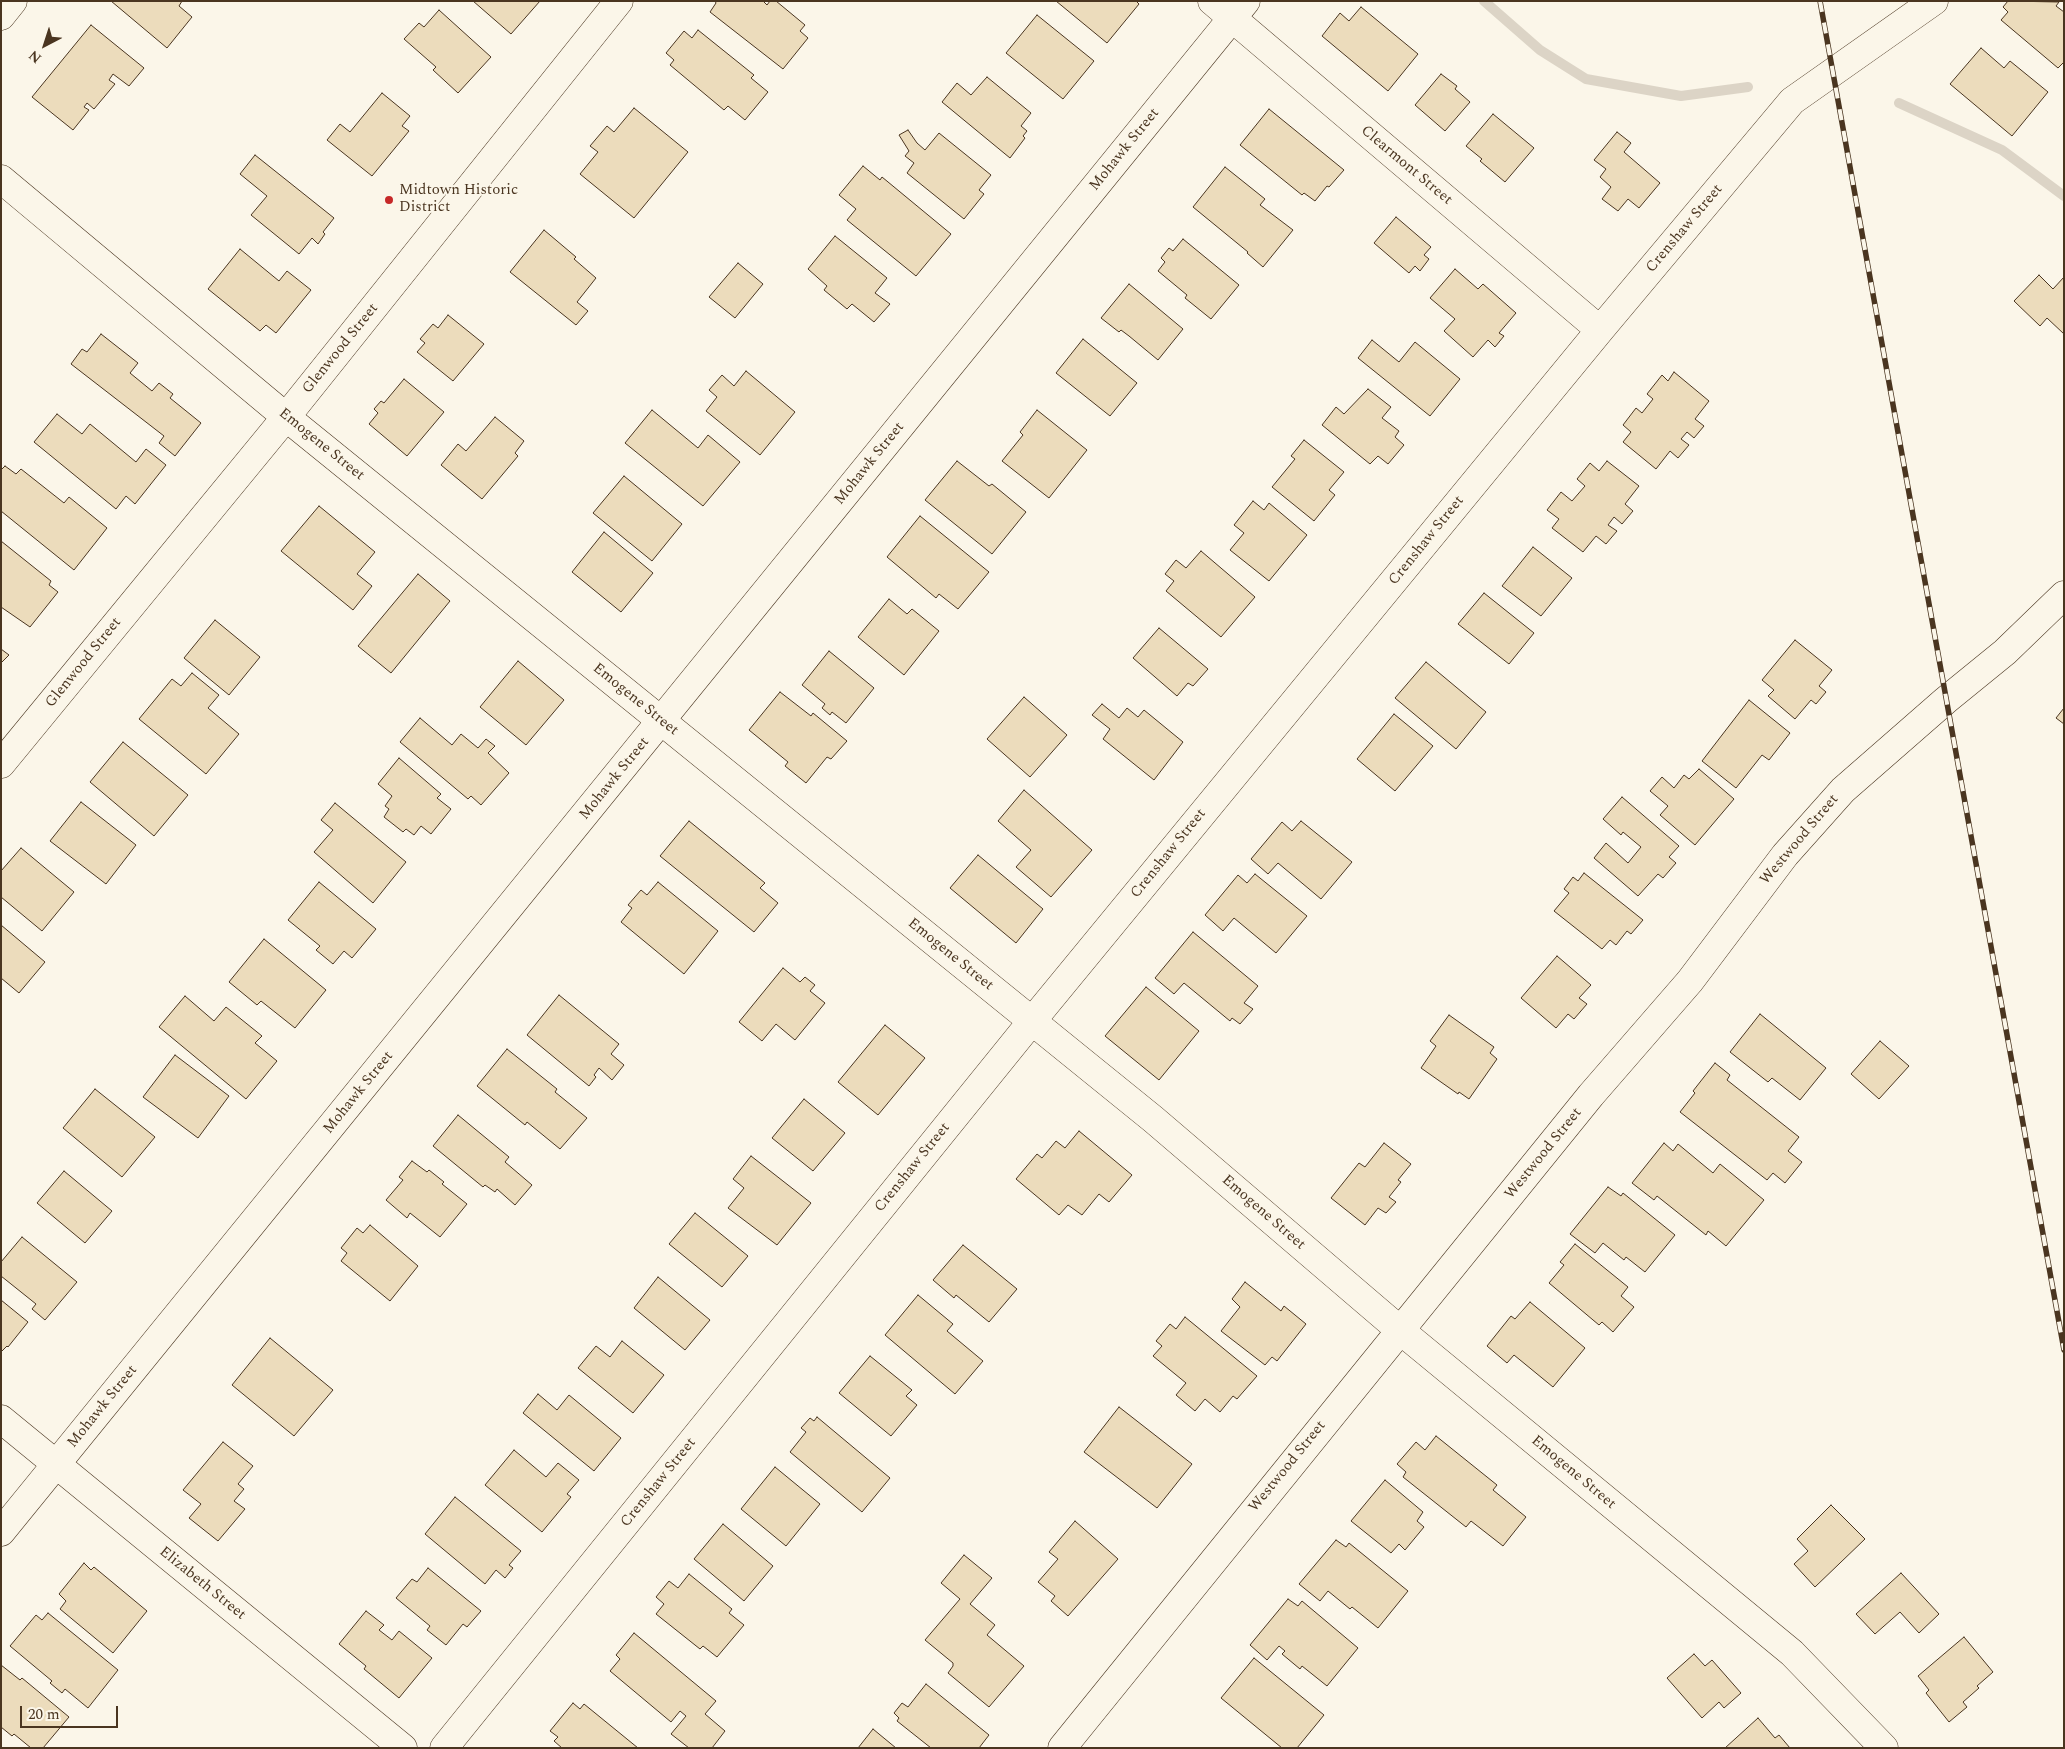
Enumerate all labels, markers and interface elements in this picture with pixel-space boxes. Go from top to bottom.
north arrow [20,20,70,70]
text: N [24,45,46,69]
street label: Mohawk Street [1086,105,1164,195]
street label: Clearmont Street [1357,122,1455,210]
street label: Crenshaw Street [1643,181,1727,277]
place label: Midtown Historic District [399,182,518,217]
marker: Midtown Historic District [383,194,395,206]
street label: Glenwood Street [299,300,383,398]
street label: Emogene Street [274,405,368,485]
street label: Mohawk Street [831,419,909,509]
street label: Crenshaw Street [1385,493,1469,589]
street label: Glenwood Street [42,614,126,712]
street label: Emogene Street [588,660,682,740]
street label: Mohawk Street [576,734,654,824]
street label: Westwood Street [1757,791,1843,889]
street label: Crenshaw Street [1127,806,1211,902]
street label: Emogene Street [903,915,997,995]
street label: Mohawk Street [320,1048,398,1138]
street label: Westwood Street [1502,1105,1586,1203]
street label: Crenshaw Street [871,1120,955,1216]
street label: Emogene Street [1217,1172,1309,1254]
street label: Mohawk Street [64,1362,142,1452]
street label: Westwood Street [1246,1418,1330,1516]
street label: Emogene Street [1527,1432,1619,1514]
street label: Crenshaw Street [617,1435,701,1531]
street label: Elizabeth Street [155,1544,249,1624]
scale bar [22,1696,120,1728]
text: 20 m [28,1703,60,1726]

